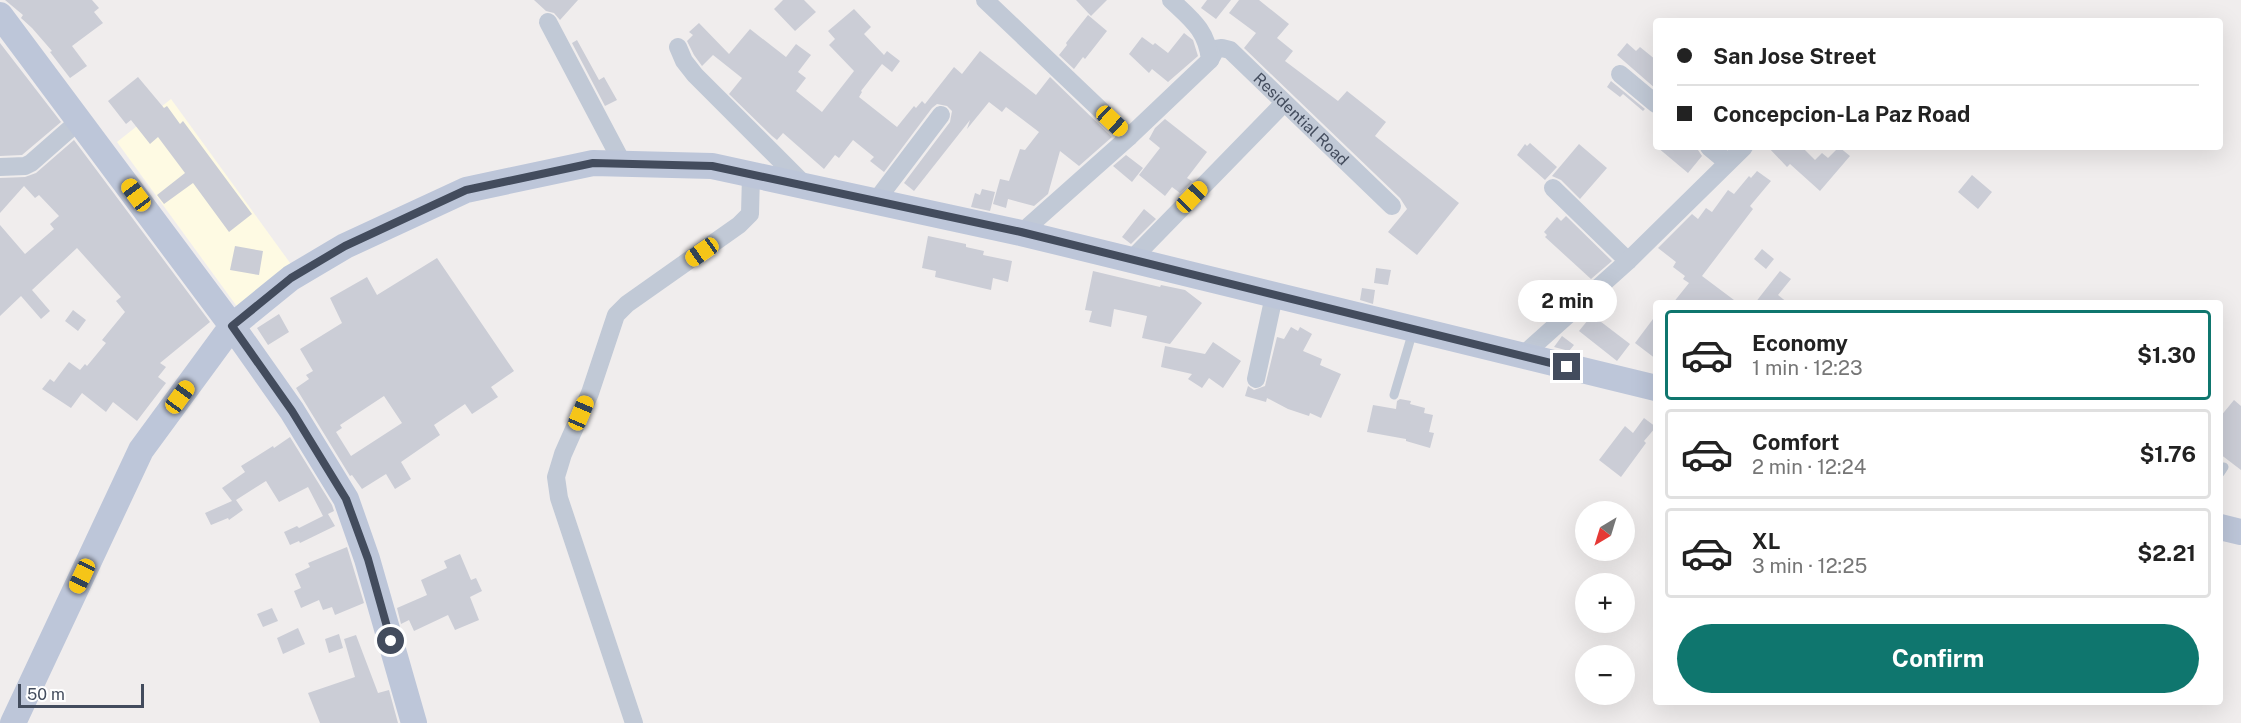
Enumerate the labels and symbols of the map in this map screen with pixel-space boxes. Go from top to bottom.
street label: Residential Road [1249,69,1353,169]
car [1093,102,1131,140]
car [118,175,154,215]
car [1173,178,1211,216]
car [682,234,722,270]
callout: 2 min [1518,280,1616,322]
route end [1553,353,1580,380]
car [162,377,198,417]
car [566,393,596,433]
north arrow [1575,501,1635,561]
car [66,556,98,596]
route start [377,627,404,654]
scale bar [18,681,144,708]

